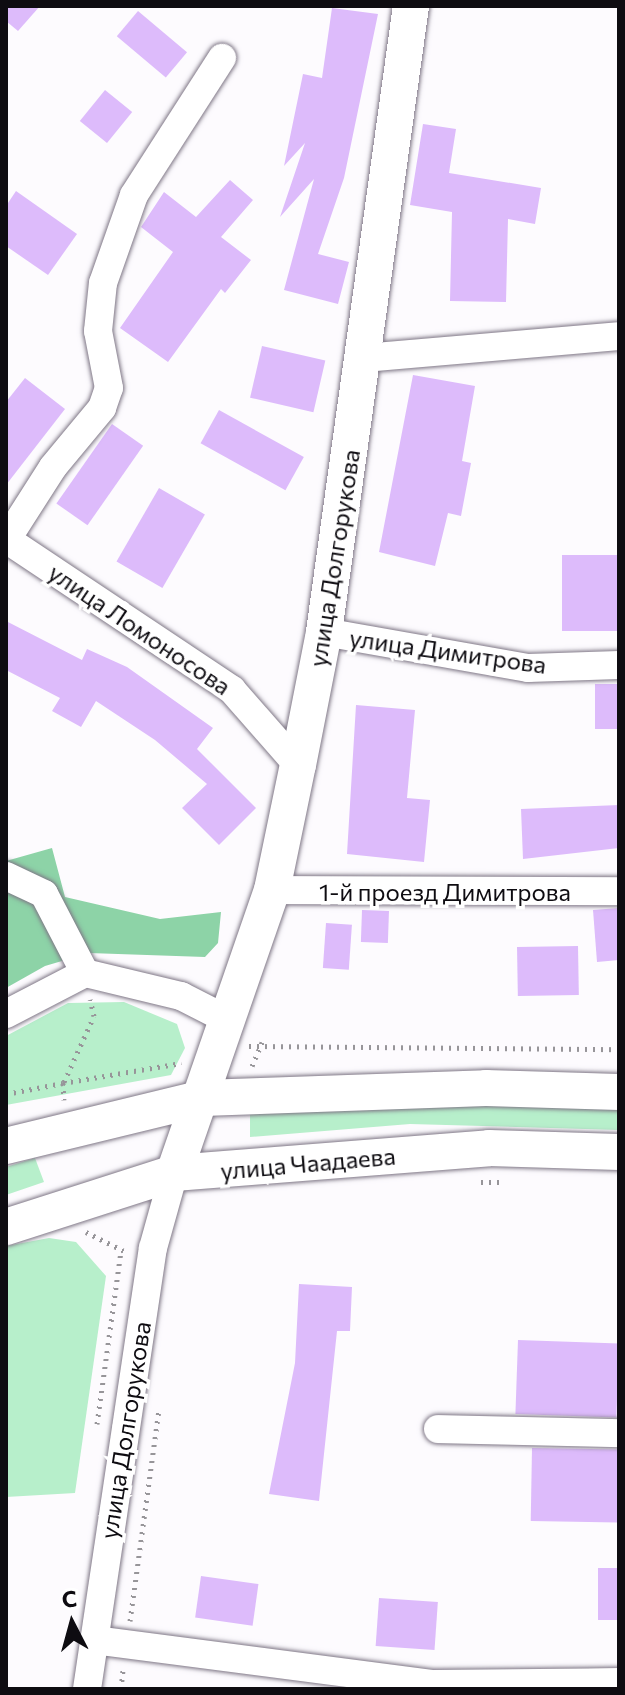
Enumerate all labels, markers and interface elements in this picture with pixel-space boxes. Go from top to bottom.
street label: улица Долгорукова [303,447,365,669]
street label: улица Ломоносова [44,557,236,701]
street label: улица Димитрова [348,623,548,679]
street label: 1-й проезд Димитрова [319,878,571,906]
street label: улица Чаадаева [219,1141,397,1185]
street label: улица Долгорукова [94,1319,156,1541]
north arrow [32,1583,112,1663]
text: С [61,1584,78,1613]

